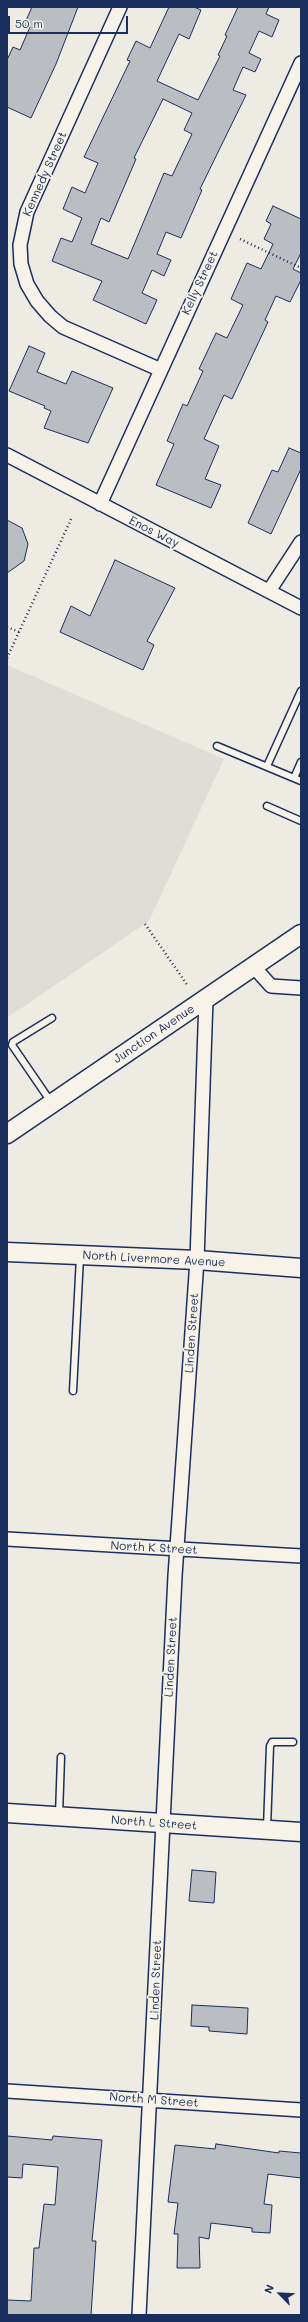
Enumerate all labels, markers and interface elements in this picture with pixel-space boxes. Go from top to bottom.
scale bar [10,8,130,34]
text: 50 m [15,15,43,31]
street label: Kennedy Street [20,129,70,219]
street label: Kelly Street [179,249,221,317]
street label: Enos Way [126,513,182,551]
street label: Junction Avenue [111,1001,197,1067]
street label: North Livermore Avenue [82,1248,226,1270]
street label: Linden Street [182,1292,202,1374]
street label: North K Street [110,1539,198,1557]
street label: Linden Street [162,1617,180,1697]
street label: North L Street [110,1813,198,1833]
street label: Linden Street [147,1940,165,2020]
street label: North M Street [109,2090,199,2110]
north arrow [260,2274,300,2314]
text: N [260,2282,277,2296]

